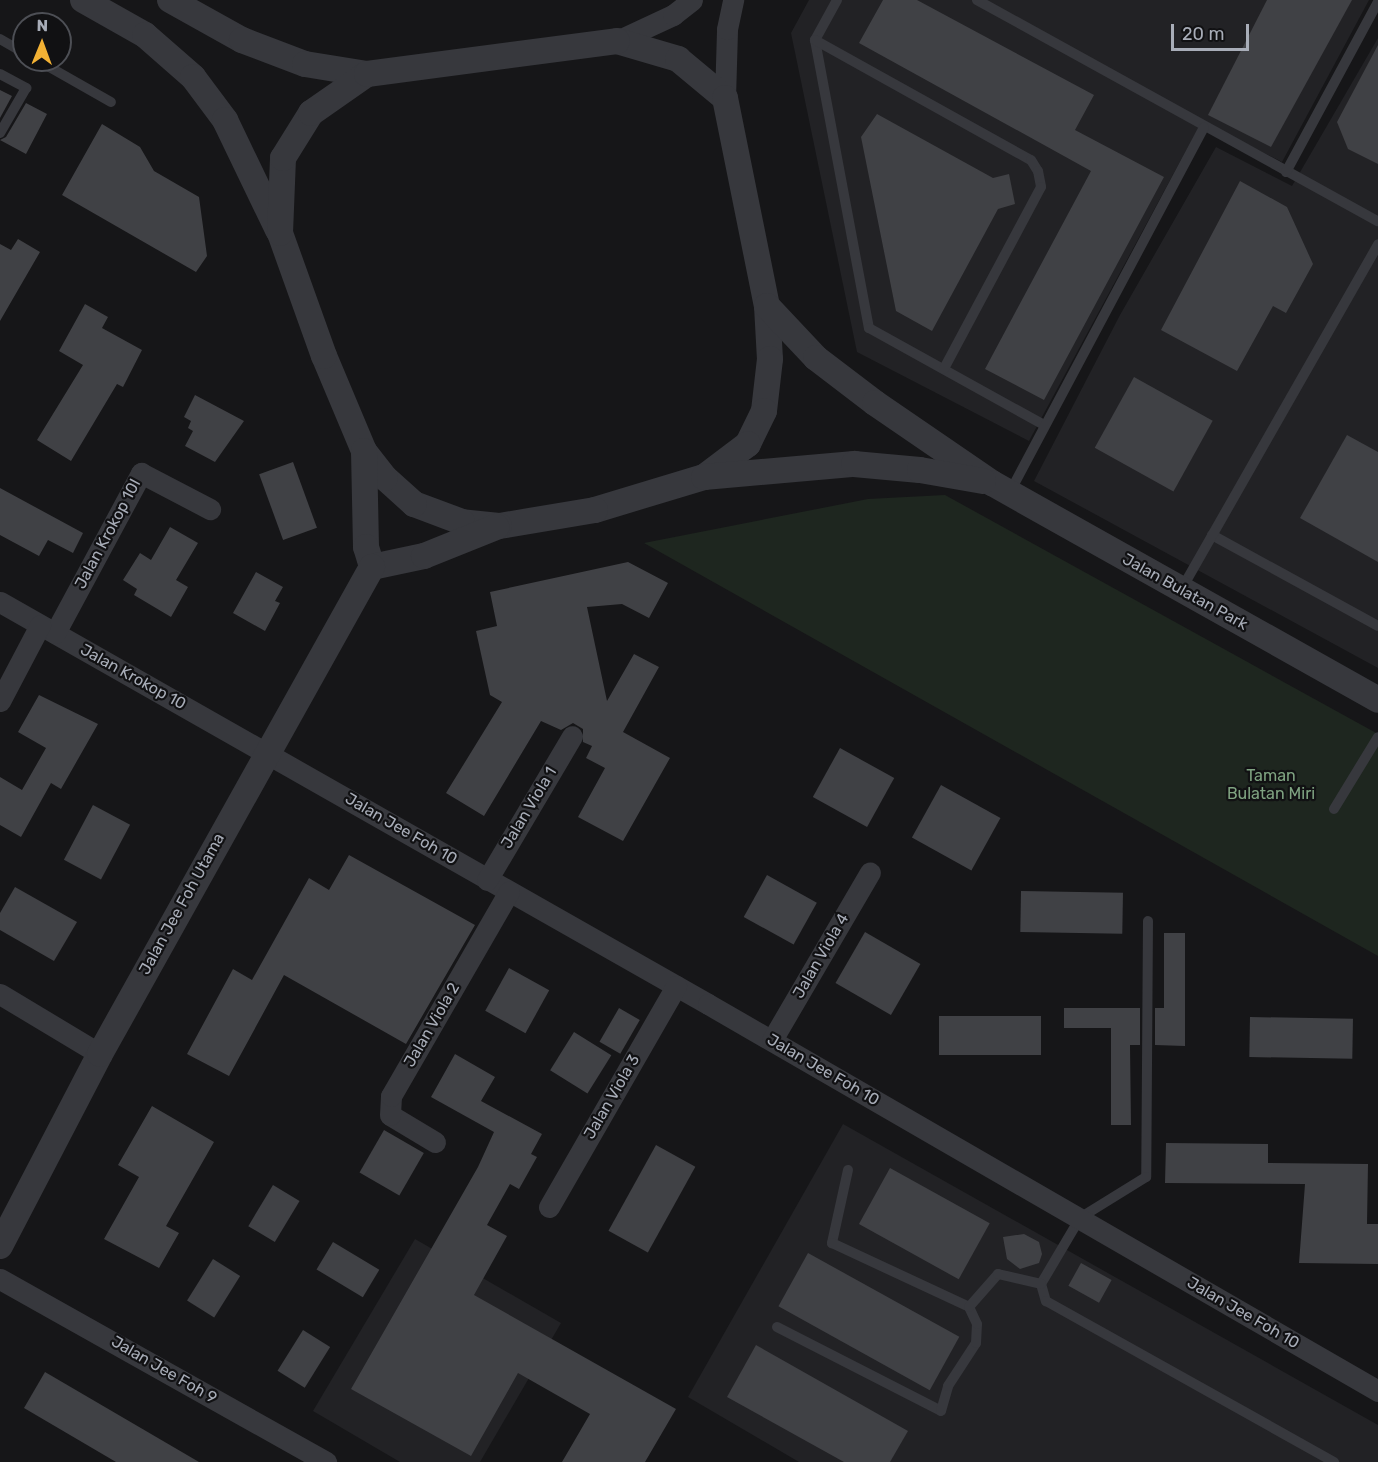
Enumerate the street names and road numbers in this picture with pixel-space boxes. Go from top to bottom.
street label: Jalan Krokop 10I [71,476,145,592]
street label: Jalan Bulatan Park [1119,550,1251,634]
street label: Jalan Krokop 10 [77,640,189,714]
street label: Jalan Viola 1 [497,764,561,852]
street label: Jalan Jee Foh 10 [342,789,460,869]
street label: Jalan Jee Foh Utama [135,830,229,978]
street label: Jalan Viola 4 [789,910,853,1002]
street label: Jalan Viola 2 [400,979,464,1071]
street label: Jalan Jee Foh 10 [764,1030,882,1110]
street label: Jalan Viola 3 [580,1051,644,1143]
street label: Jalan Jee Foh 10 [1184,1273,1302,1353]
street label: Jalan Jee Foh 9 [108,1332,220,1408]

